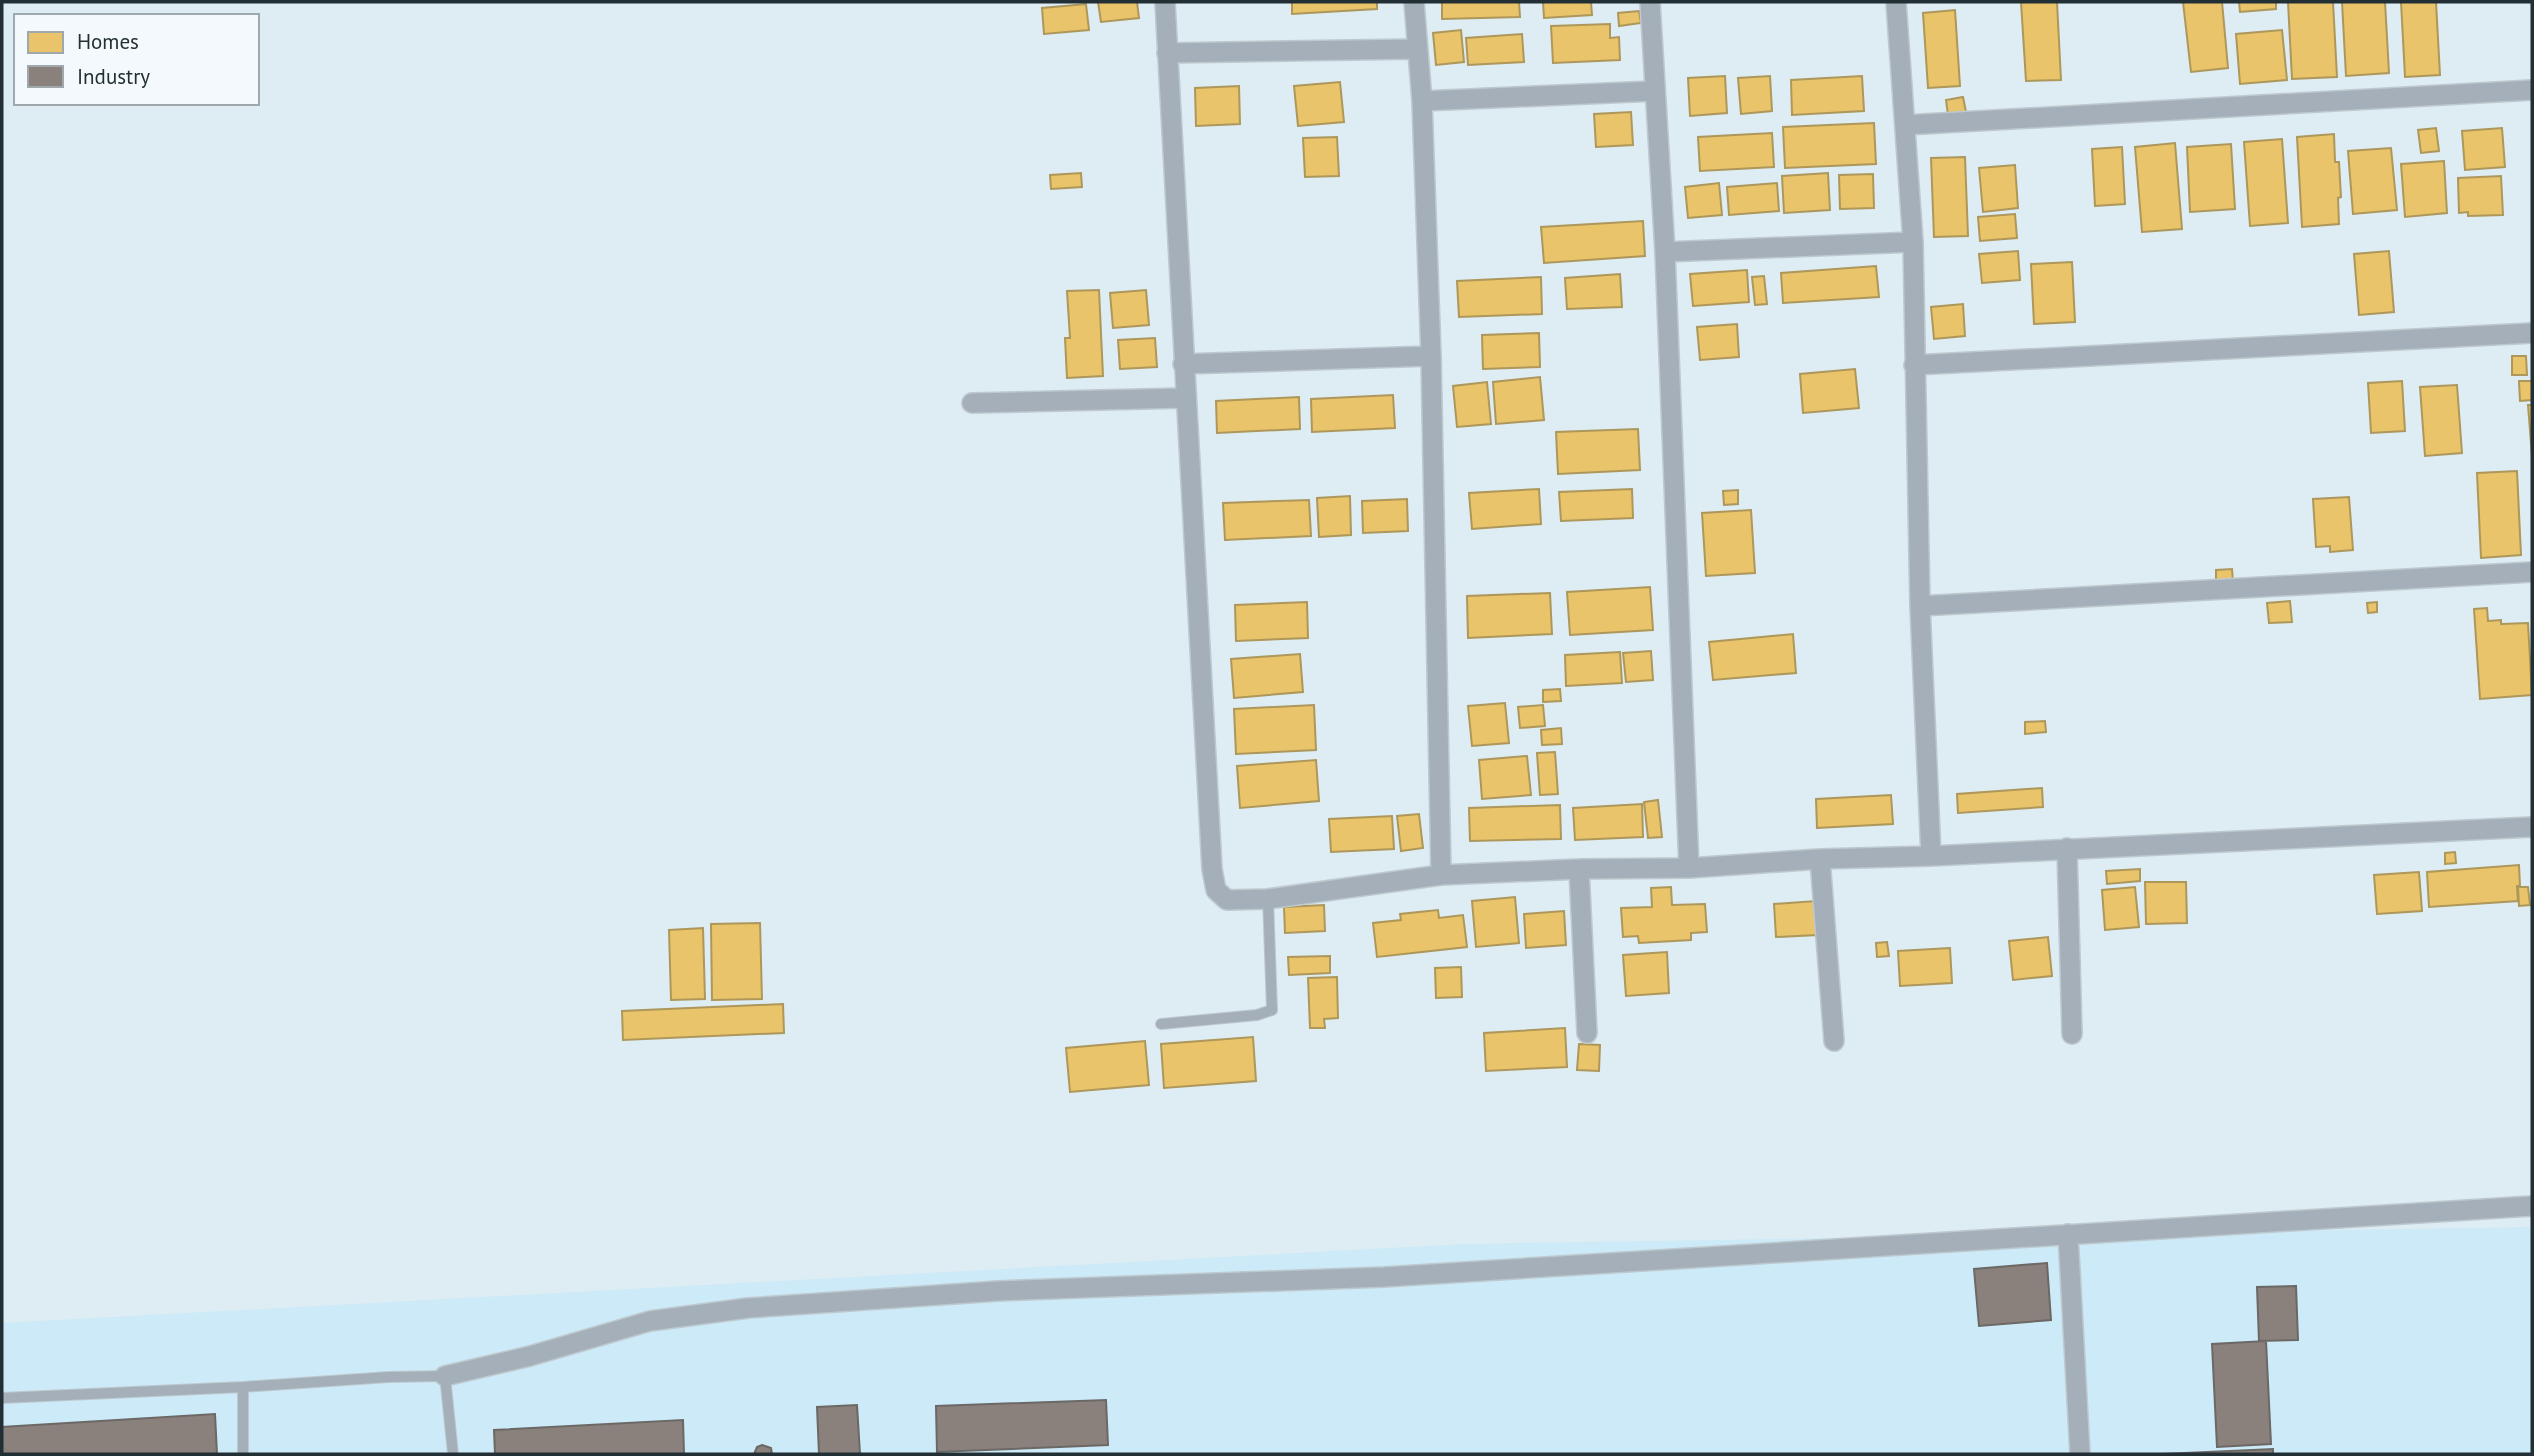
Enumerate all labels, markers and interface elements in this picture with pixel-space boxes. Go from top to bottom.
legend [14,14,259,105]
text: Homes [77,28,139,55]
text: Industry [77,63,150,90]

